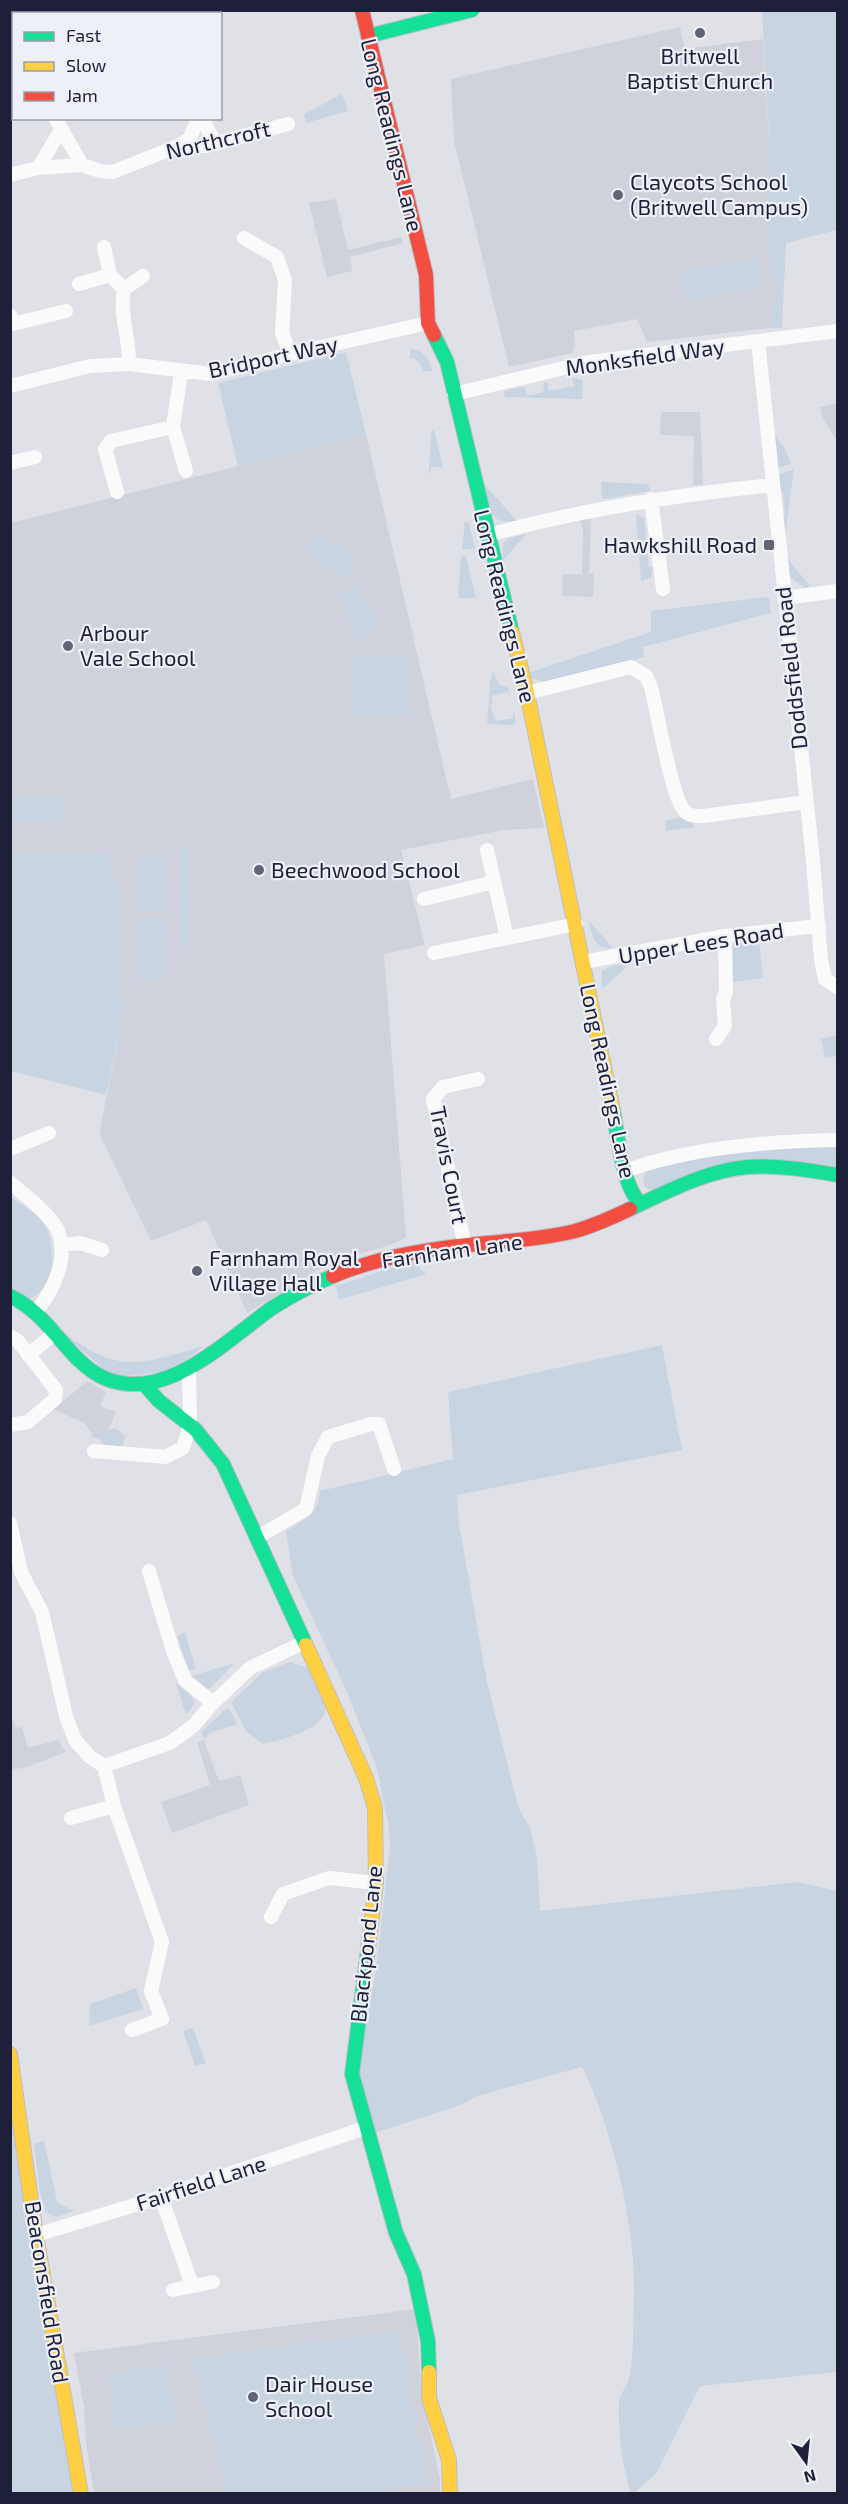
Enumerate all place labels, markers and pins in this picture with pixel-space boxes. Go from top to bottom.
marker: Britwell Baptist Church [693,26,707,40]
place label: Britwell Baptist Church [627,42,773,93]
place label: Claycots School (Britwell Campus) [630,168,808,219]
marker: Claycots School (Britwell Campus) [611,188,625,202]
place label: Hawkshill Road [603,531,757,557]
marker: Hawkshill Road [762,538,776,552]
place label: Arbour Vale School [80,619,196,670]
marker: Arbour Vale School [61,639,75,653]
place label: Beechwood School [271,856,460,882]
marker: Beechwood School [252,863,266,877]
place label: Farnham Royal Village Hall [209,1244,360,1295]
marker: Farnham Royal Village Hall [190,1264,204,1278]
place label: Dair House School [265,2370,373,2421]
marker: Dair House School [246,2390,260,2404]

